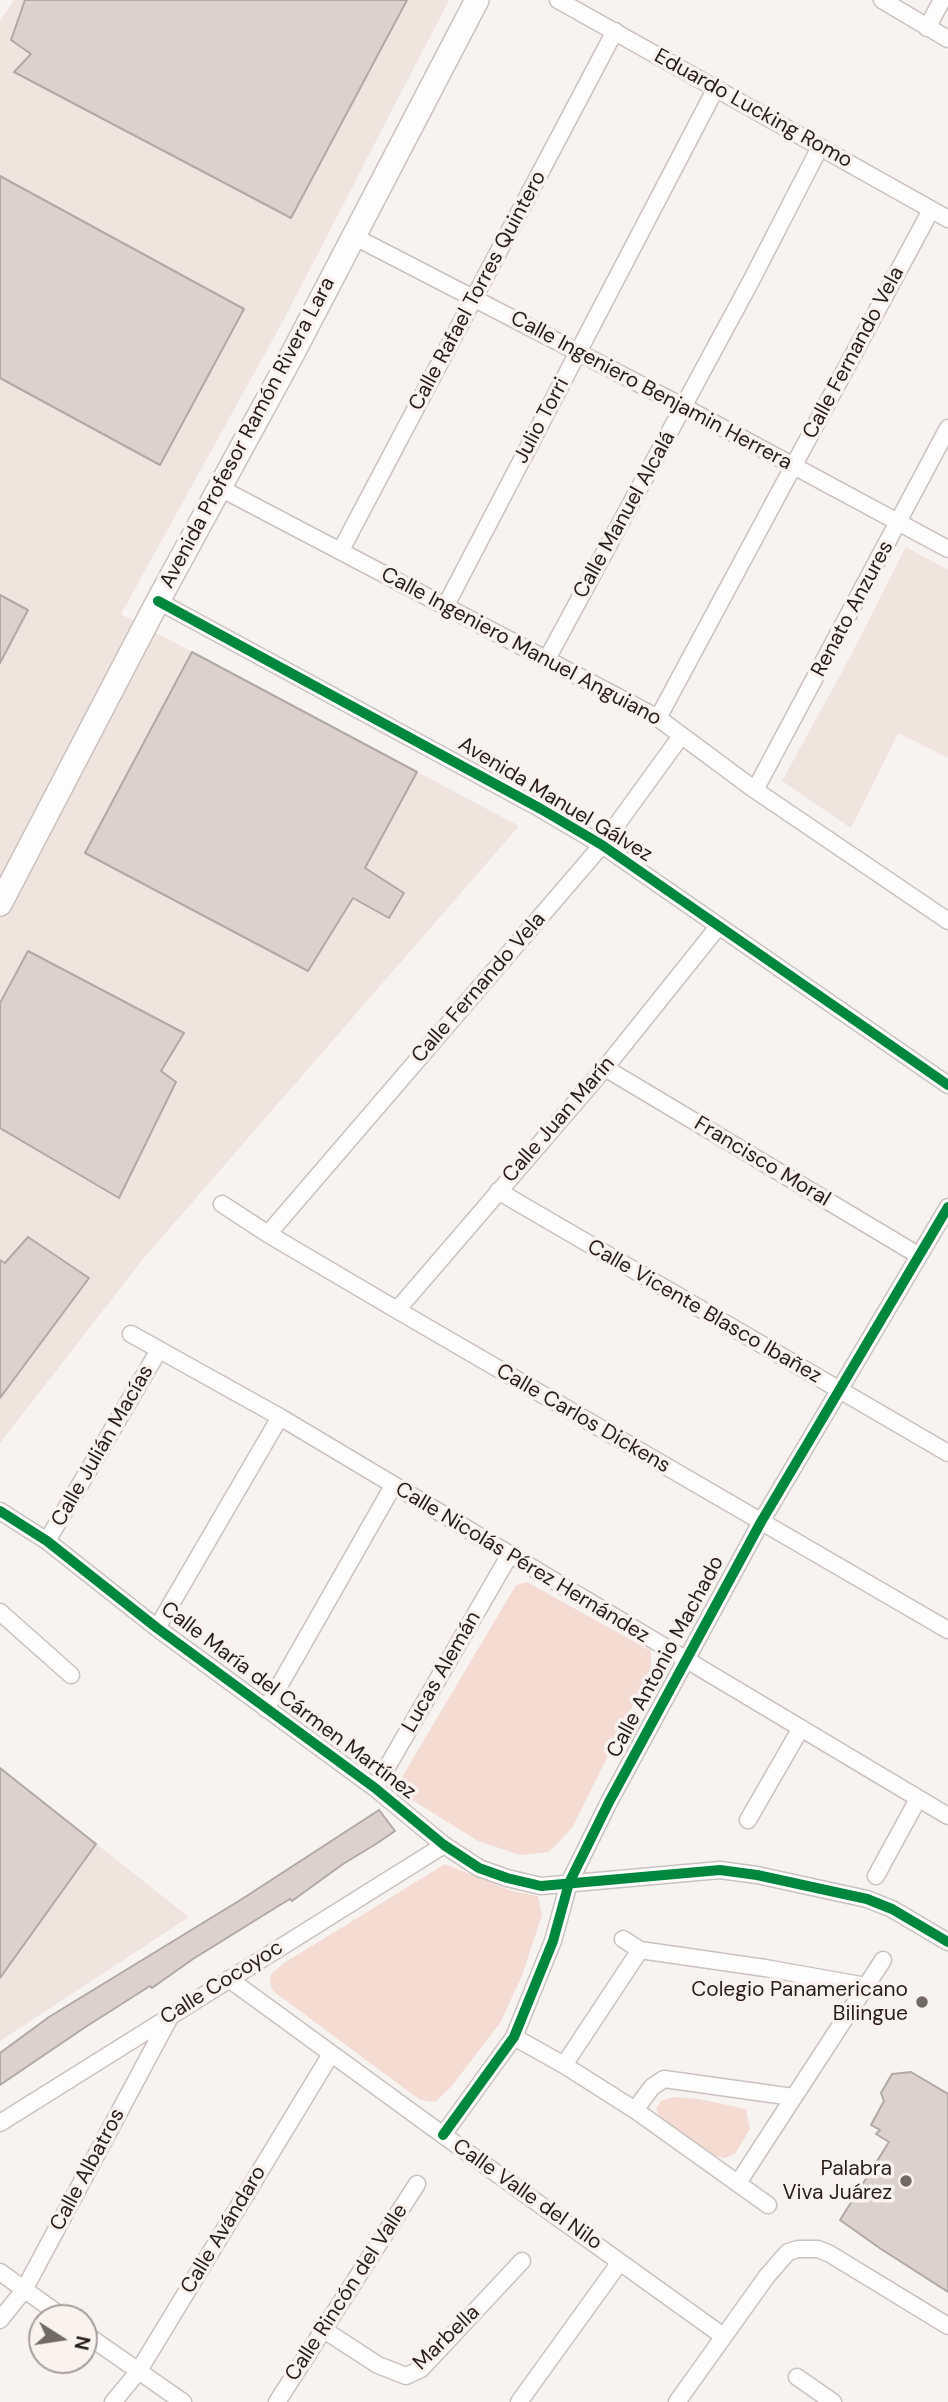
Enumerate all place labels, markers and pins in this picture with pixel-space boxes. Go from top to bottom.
place label: Colegio Panamericano Bilingue [691,1977,908,2027]
marker: Colegio Panamericano Bilingue [914,1994,930,2010]
place label: Palabra Viva Juárez [782,2156,892,2206]
marker: Palabra Viva Juárez [898,2173,914,2189]

